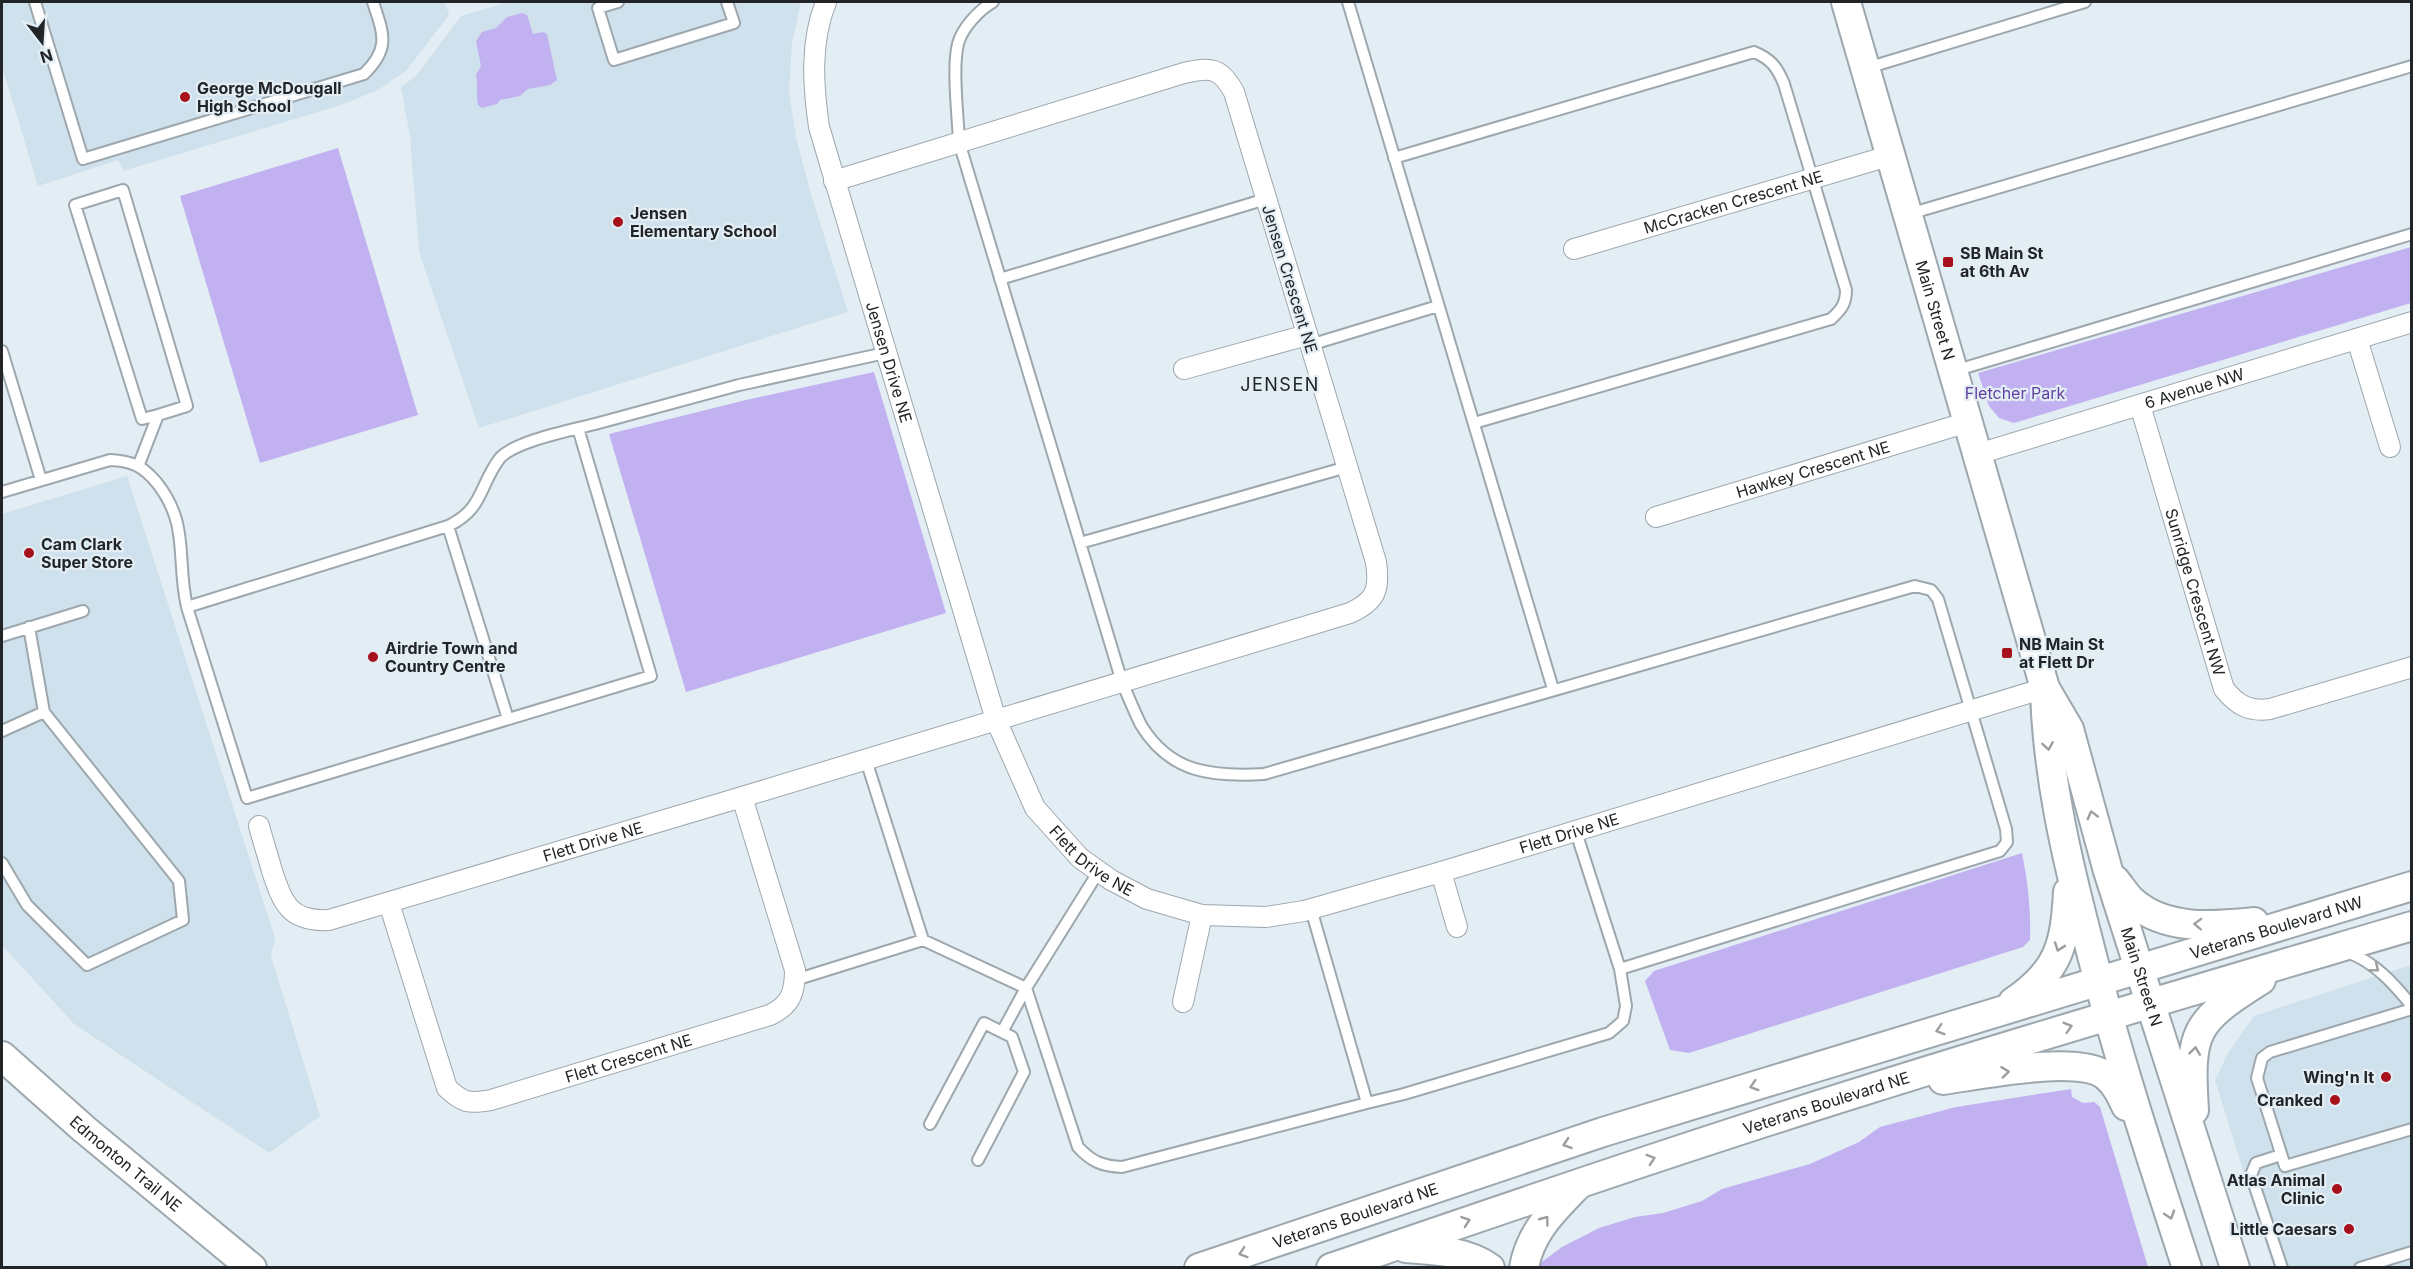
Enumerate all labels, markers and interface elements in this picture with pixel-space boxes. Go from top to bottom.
north arrow [12,12,72,72]
text: N [38,45,55,68]
place label: George McDougall High School [197,78,342,116]
marker: George McDougall High School [178,90,192,104]
street label: McCracken Crescent NE [1641,166,1825,238]
street label: Jensen Crescent NE [1258,202,1322,356]
place label: Jensen Elementary School [630,203,777,241]
marker: Jensen Elementary School [611,215,625,229]
place label: SB Main St at 6th Av [1960,243,2044,281]
marker: SB Main St at 6th Av [1941,255,1955,269]
street label: Main Street N [1911,258,1959,363]
street label: Jensen Drive NE [862,299,917,425]
street label: 6 Avenue NW [2142,364,2247,413]
district label: JENSEN [1240,374,1320,395]
park label: Fletcher Park [1965,383,2065,403]
street label: Hawkey Crescent NE [1734,436,1892,502]
street label: Sunridge Crescent NW [2161,506,2230,678]
place label: Cam Clark Super Store [41,534,133,572]
marker: Cam Clark Super Store [22,546,36,560]
place label: NB Main St at Flett Dr [2019,634,2104,672]
place label: Airdrie Town and Country Centre [385,638,518,676]
marker: NB Main St at Flett Dr [2000,646,2014,660]
marker: Airdrie Town and Country Centre [366,650,380,664]
one-way arrow [2041,741,2053,751]
street label: Flett Drive NE [1517,808,1621,858]
one-way arrow [2087,810,2099,820]
street label: Flett Drive NE [541,817,645,866]
street label: Flett Drive NE [1045,821,1137,900]
street label: Veterans Boulevard NW [2187,892,2365,963]
one-way arrow [2194,918,2203,930]
street label: Main Street N [2117,925,2167,1029]
one-way arrow [2054,941,2067,952]
one-way arrow [2368,960,2379,971]
one-way arrow [2062,1022,2073,1035]
one-way arrow [1935,1023,1946,1035]
street label: Flett Crescent NE [563,1029,694,1087]
one-way arrow [2188,1046,2200,1055]
one-way arrow [2001,1066,2010,1079]
street label: Veterans Boulevard NE [1740,1067,1912,1139]
place label: Wing'n It [2303,1067,2374,1087]
marker: Wing'n It [2379,1070,2393,1084]
one-way arrow [1749,1079,1760,1091]
place label: Cranked [2257,1090,2323,1110]
marker: Cranked [2328,1093,2342,1107]
street label: Edmonton Trail NE [66,1111,186,1216]
one-way arrow [1562,1137,1573,1149]
one-way arrow [1645,1154,1656,1167]
place label: Atlas Animal Clinic [2227,1170,2325,1208]
street label: Veterans Boulevard NE [1270,1178,1441,1253]
marker: Atlas Animal Clinic [2330,1182,2344,1196]
one-way arrow [2163,1209,2175,1220]
one-way arrow [1460,1216,1471,1229]
one-way arrow [1538,1216,1549,1227]
place label: Little Caesars [2230,1219,2337,1239]
marker: Little Caesars [2342,1222,2356,1236]
one-way arrow [1238,1245,1249,1258]

